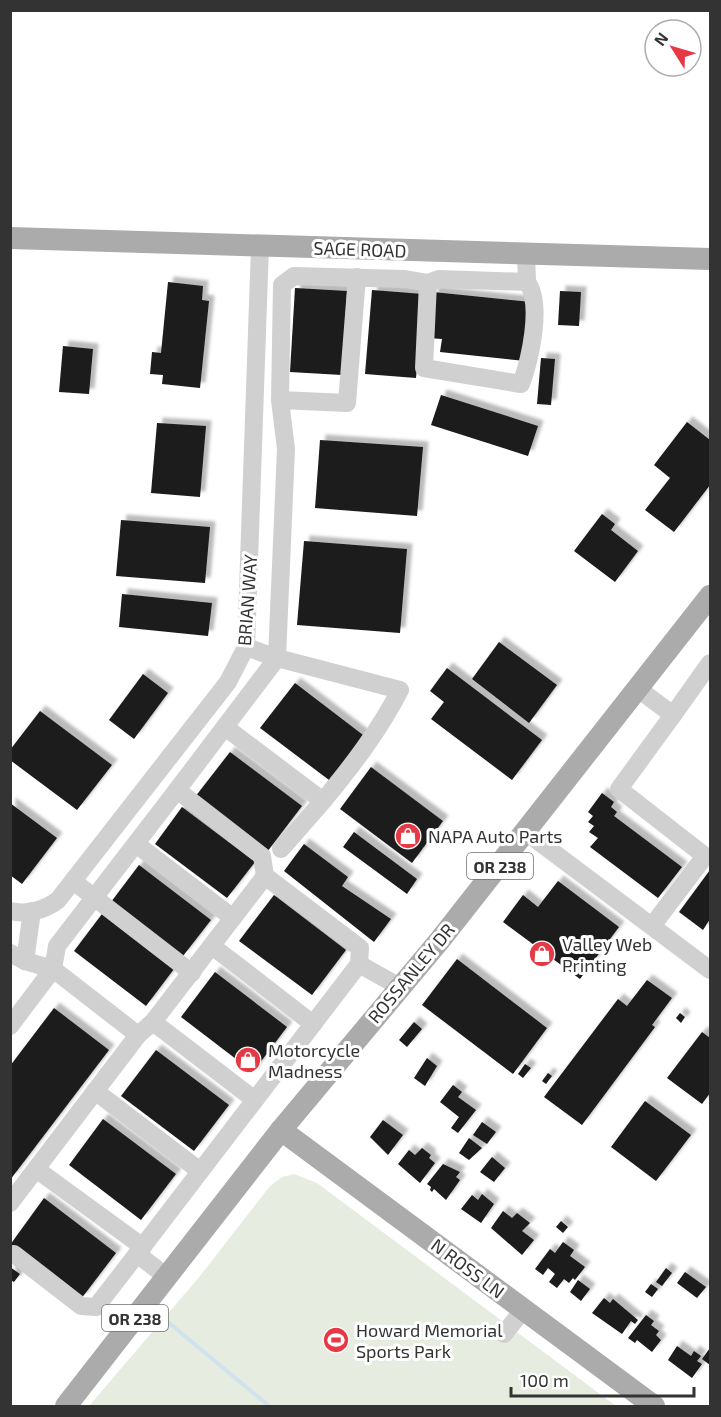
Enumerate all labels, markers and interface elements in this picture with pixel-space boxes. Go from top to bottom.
north arrow [643,18,703,78]
text: N [650,28,672,49]
street label: SAGE ROAD [313,236,407,262]
street label: BRIAN WAY [233,553,261,647]
shop icon: NAPA Auto Parts [393,821,423,851]
place label: NAPA Auto Parts [428,825,562,847]
road number: OR 238 [467,853,533,879]
street label: ROSSANLEY DR [363,919,459,1027]
place label: Valley Web Printing [562,933,652,976]
shop icon: Valley Web Printing [527,939,557,969]
place label: Motorcycle Madness [268,1039,360,1082]
shop icon: Motorcycle Madness [233,1045,263,1075]
street label: N ROSS LN [427,1233,509,1303]
road number: OR 238 [102,1305,168,1331]
place label: Howard Memorial Sports Park [356,1319,503,1362]
sports icon: Howard Memorial Sports Park [321,1325,351,1355]
scale bar [511,1360,694,1398]
text: 100 m [520,1369,569,1391]

